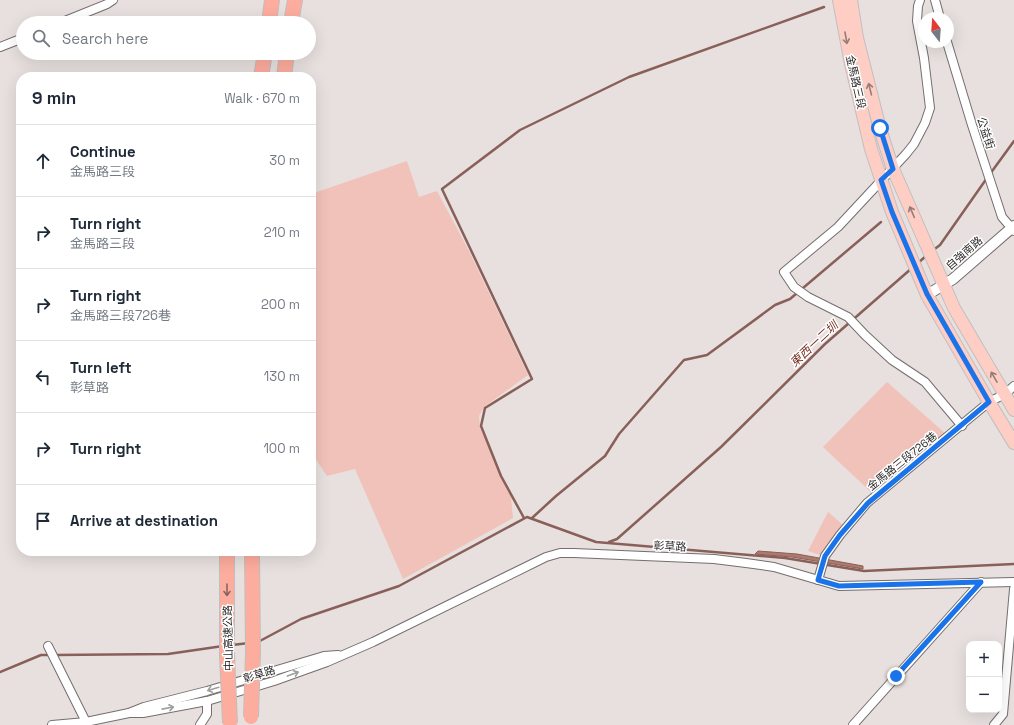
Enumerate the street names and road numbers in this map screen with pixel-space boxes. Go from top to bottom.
street label: 金馬路三段 [843,54,869,110]
street label: 公益街 [974,115,998,151]
street label: 自強南路 [943,233,985,273]
street label: 金馬路三段726巷 [864,429,940,493]
street label: 彰草路 [653,538,687,554]
street label: 中山高速公路 [220,605,236,671]
street label: 彰草路 [241,662,277,686]

